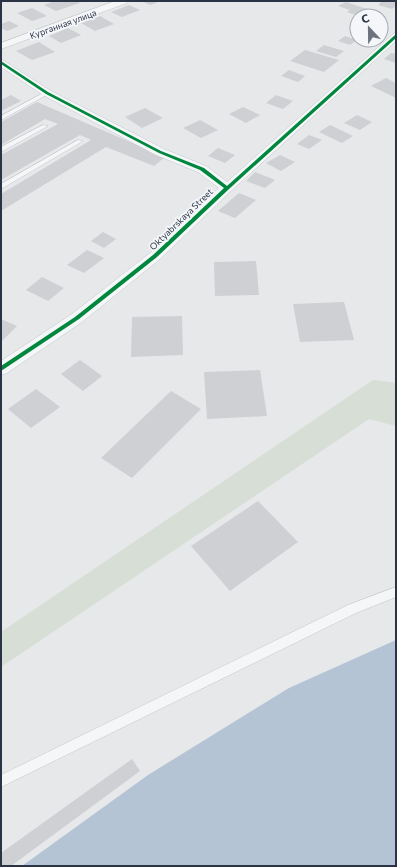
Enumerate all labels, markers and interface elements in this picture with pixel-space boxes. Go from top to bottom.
street label: Курганная улица [28,7,98,41]
north arrow [349,8,389,48]
text: С [359,11,371,26]
street label: Oktyabrskaya Street [147,186,215,252]

